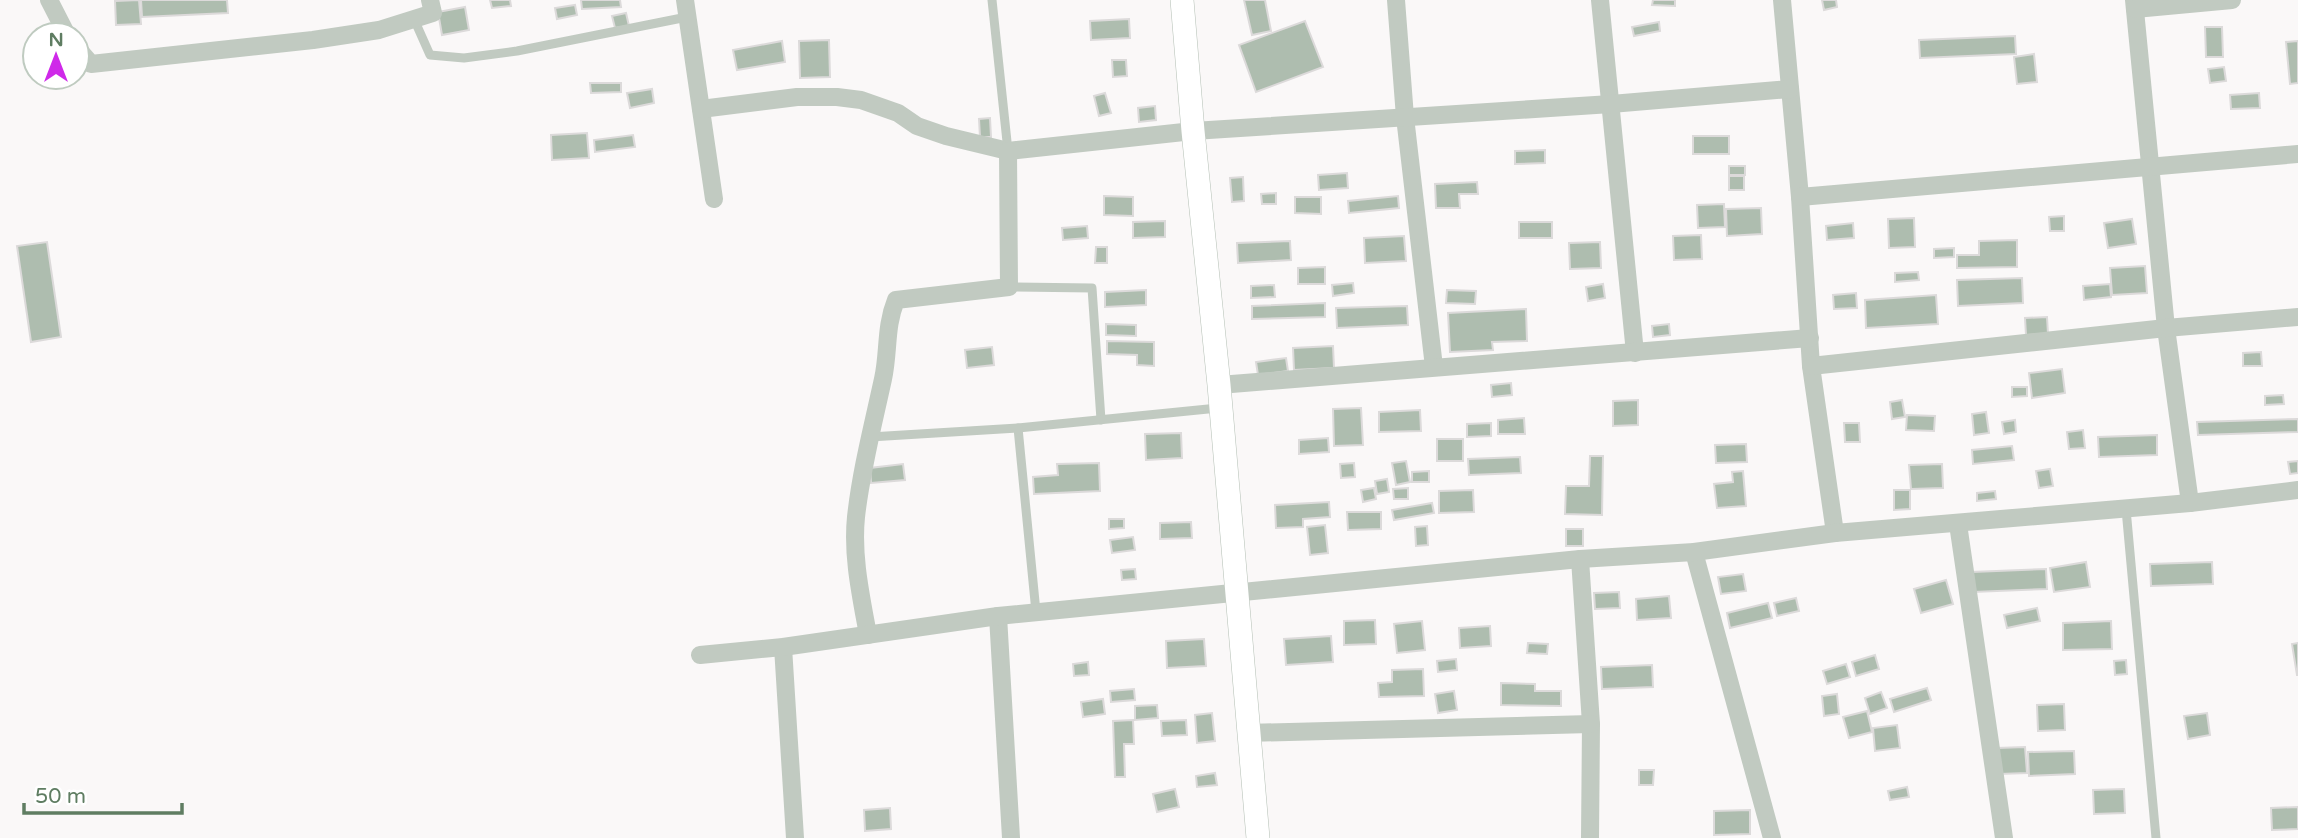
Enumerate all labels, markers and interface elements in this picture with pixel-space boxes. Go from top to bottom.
north arrow [21,21,91,91]
text: N [48,29,64,51]
scale bar [24,772,182,816]
text: 50 m [35,784,86,809]

